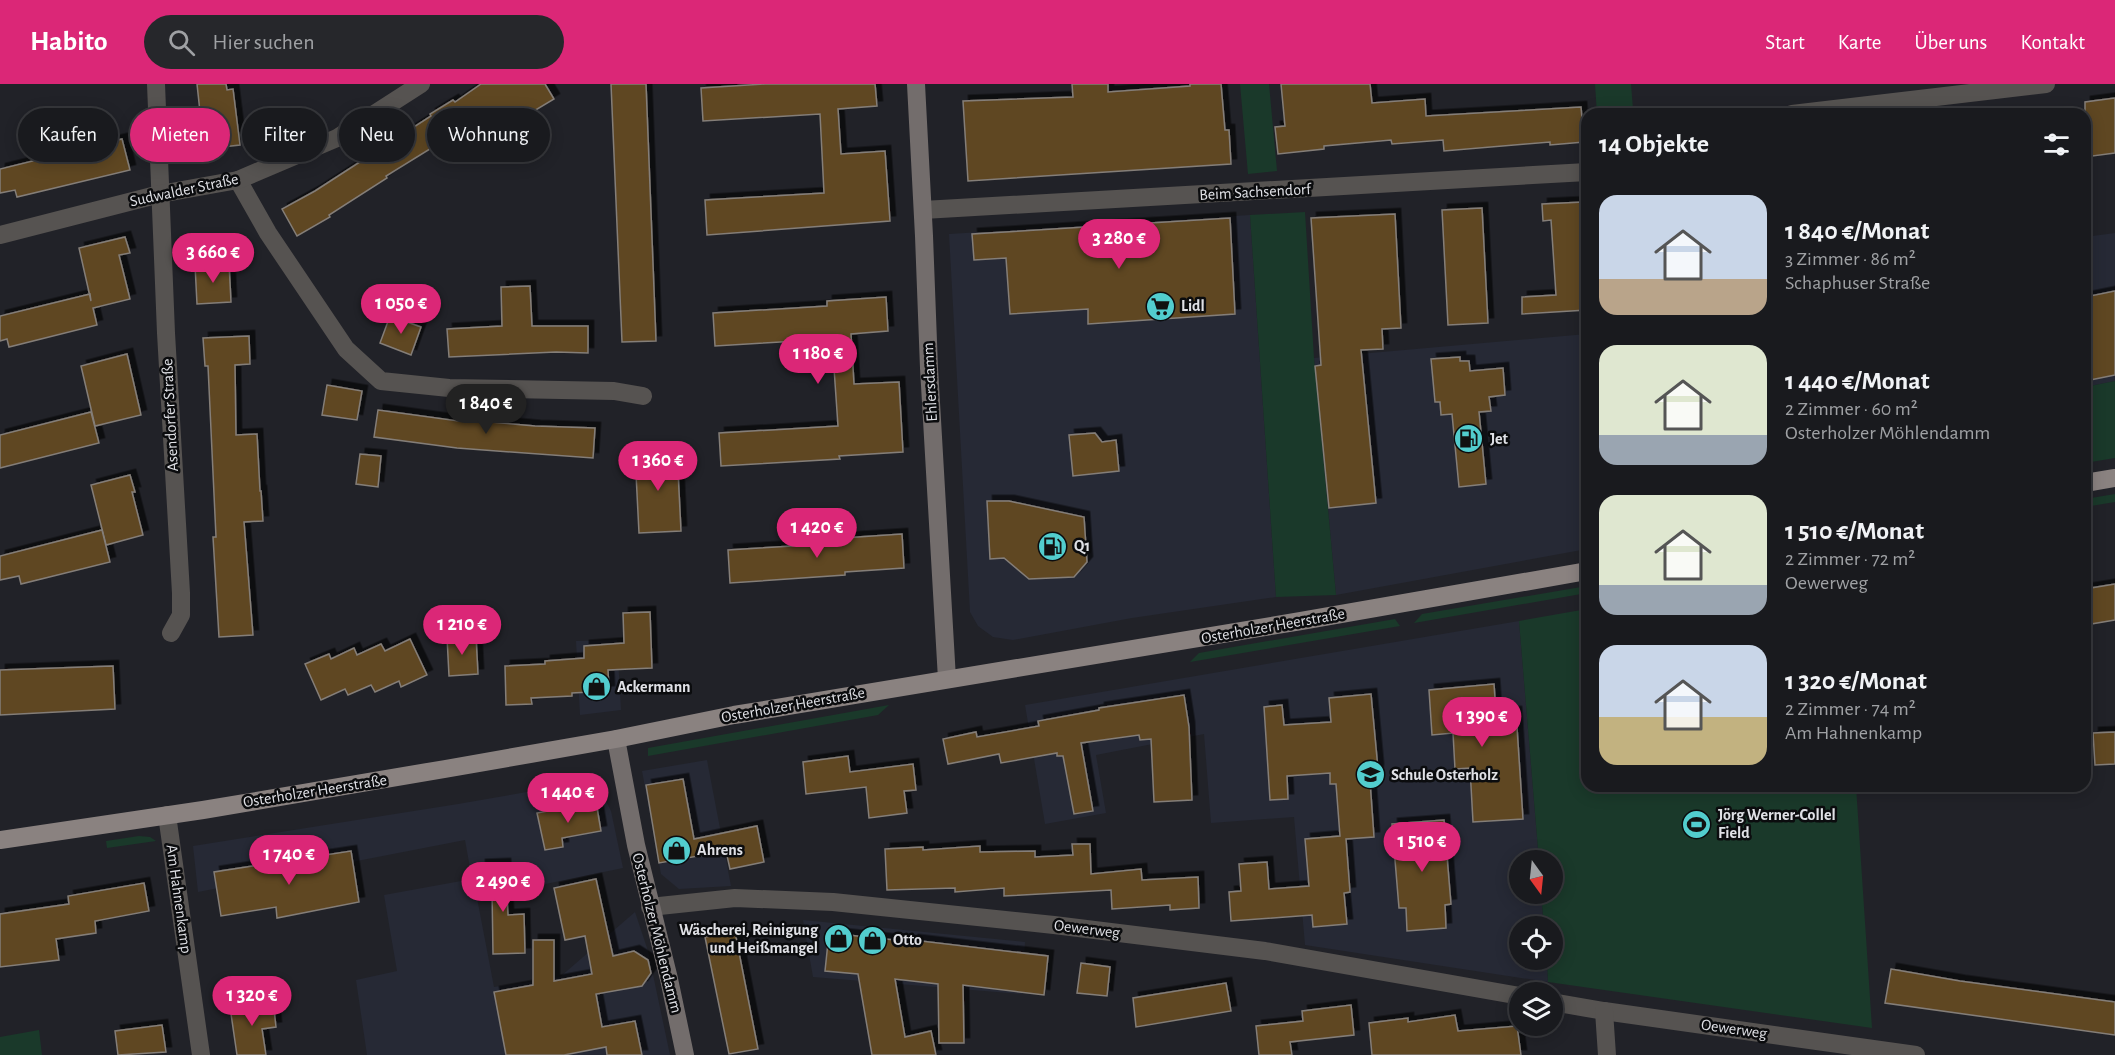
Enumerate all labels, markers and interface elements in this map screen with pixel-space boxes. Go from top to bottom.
search box [144,15,564,69]
icon: search [165,26,198,59]
text: Habito [30,28,108,56]
text: Hier suchen [213,31,315,53]
text: Start [1765,32,1805,53]
text: Karte [1838,32,1881,53]
text: Über uns [1914,32,1987,53]
text: Kontakt [2020,32,2085,53]
chip: Kaufen [18,108,118,162]
chip: Mieten [130,108,230,162]
chip: Filter [242,108,327,162]
chip: Neu [339,108,415,162]
chip: Wohnung [427,108,550,162]
icon: filters [2040,128,2073,161]
text: 14 Objekte [1599,131,1709,157]
street label: Sudwalder Straße [128,171,240,209]
street label: Beim Sachsendorf [1199,181,1312,203]
text: 1 840 €/Monat [1785,218,1929,244]
pin: 3 280 € [1064,219,1174,270]
icon: home [1647,219,1719,291]
text: 3 280 € [1092,228,1146,248]
pin: 3 660 € [158,233,268,284]
text: 3 660 € [186,242,240,262]
text: 3 Zimmer · 86 m² [1785,249,1916,269]
text: Schaphuser Straße [1785,273,1930,293]
pin: 1 050 € [346,284,456,335]
supermarket icon: Lidl [1144,290,1176,322]
text: 1 050 € [375,293,427,313]
place label: Lidl [1181,298,1205,314]
pin: 1 180 € [763,334,873,385]
street label: Ehlersdamm [920,342,940,422]
text: 1 180 € [793,343,843,363]
street label: Asendorfer Straße [159,358,181,472]
text: 1 440 €/Monat [1785,368,1929,394]
icon: home [1647,369,1719,441]
pin: 1 840 € [431,384,541,435]
text: 1 840 € [460,393,512,413]
text: 2 Zimmer · 60 m² [1785,399,1918,419]
fuel station icon: Jet [1453,423,1485,455]
text: Osterholzer Möhlendamm [1785,423,1990,443]
place label: Jet [1490,431,1509,447]
pin: 1 360 € [603,441,713,492]
text: 1 360 € [632,450,684,470]
pin: 1 420 € [762,508,872,559]
text: 1 420 € [791,517,843,537]
text: 1 510 €/Monat [1785,518,1924,544]
icon: home [1647,519,1719,591]
fuel station icon: Q1 [1037,530,1069,562]
place label: Q1 [1074,538,1090,555]
text: 2 Zimmer · 72 m² [1785,549,1915,569]
text: Oewerweg [1785,573,1868,593]
pin: 1 210 € [407,605,517,656]
street label: Osterholzer Heerstraße [1200,605,1346,647]
text: 1 210 € [437,614,487,634]
text: 1 320 €/Monat [1785,668,1927,694]
icon: home [1647,669,1719,741]
shop icon: Ackermann [580,671,612,703]
place label: Ackermann [617,679,691,695]
street label: Osterholzer Heerstraße [720,684,866,726]
pin: 1 390 € [1427,697,1537,748]
text: 2 Zimmer · 74 m² [1785,699,1916,719]
text: 1 390 € [1456,706,1508,726]
text: Am Hahnenkamp [1785,723,1922,743]
school or university icon: Schule Osterholz [1354,759,1386,791]
place label: Schule Osterholz [1391,767,1498,783]
street label: Osterholzer Heerstraße [242,772,388,810]
pin: 1 440 € [513,773,623,824]
text: 1 440 € [541,782,595,802]
place label: Jörg Werner-Collel Field [1718,807,1836,841]
sports icon: Jörg Werner-Collel Field [1681,808,1713,840]
pin: 1 510 € [1367,822,1477,873]
text: 1 510 € [1398,831,1446,851]
shop icon: Ahrens [660,834,692,866]
pin: 1 740 € [234,835,344,886]
place label: Ahrens [697,842,743,858]
street label: Am Hahnenkamp [163,844,195,954]
text: 1 740 € [263,844,315,864]
north arrow [1509,850,1563,904]
map controls [1509,850,1563,1036]
street label: Osterholzer Möhlendamm [629,851,685,1015]
pin: 2 490 € [448,862,558,913]
text: 2 490 € [476,871,530,891]
button: locate [1509,916,1563,970]
street label: Oewerweg [1053,917,1121,941]
place label: Wäscherei, Reinigung und Heißmangel [679,922,819,956]
shop icon: Wäscherei, Reinigung und Heißmangel [823,923,855,955]
shop icon: Otto [856,924,888,956]
place label: Otto [893,932,922,948]
pin: 1 320 € [197,976,307,1027]
button: layers [1509,982,1563,1036]
text: 1 320 € [226,985,278,1005]
street label: Oewerweg [1700,1016,1768,1042]

